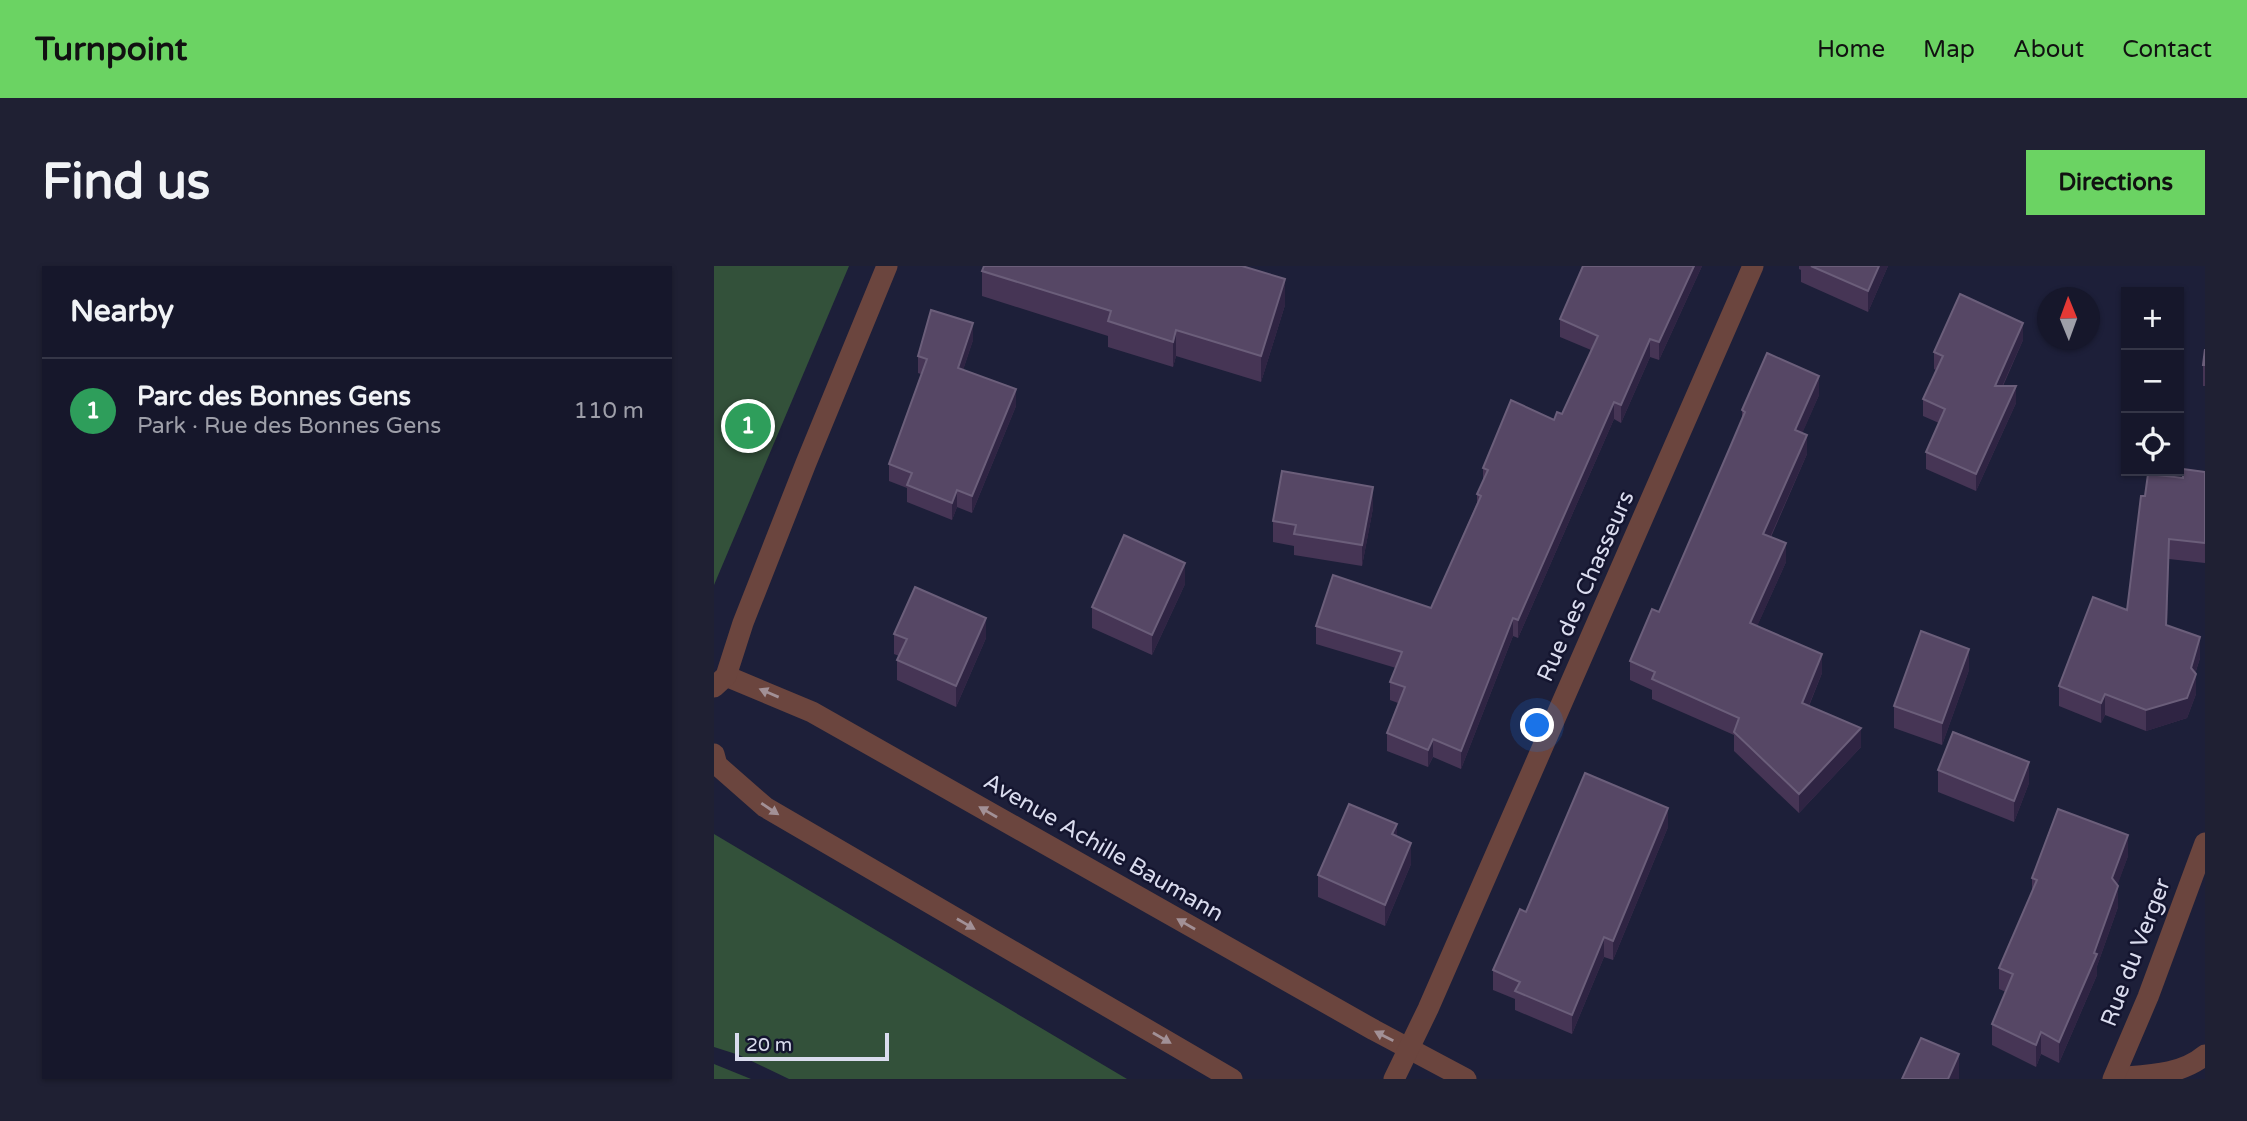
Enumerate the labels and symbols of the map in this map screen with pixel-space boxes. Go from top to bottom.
north arrow [2037,287,2100,350]
pin: 1 [725,400,771,452]
street label: Rue des Chasseurs [1531,487,1641,686]
one-way arrow [759,688,780,699]
your location [1520,708,1554,742]
street label: Avenue Achille Baumann [979,768,1228,928]
one-way arrow [760,802,779,815]
one-way arrow [979,805,998,818]
street label: Rue du Verger [2095,874,2177,1030]
one-way arrow [956,918,975,930]
one-way arrow [1177,918,1196,930]
scale bar [735,1030,889,1062]
one-way arrow [1374,1030,1394,1042]
one-way arrow [1153,1032,1172,1045]

